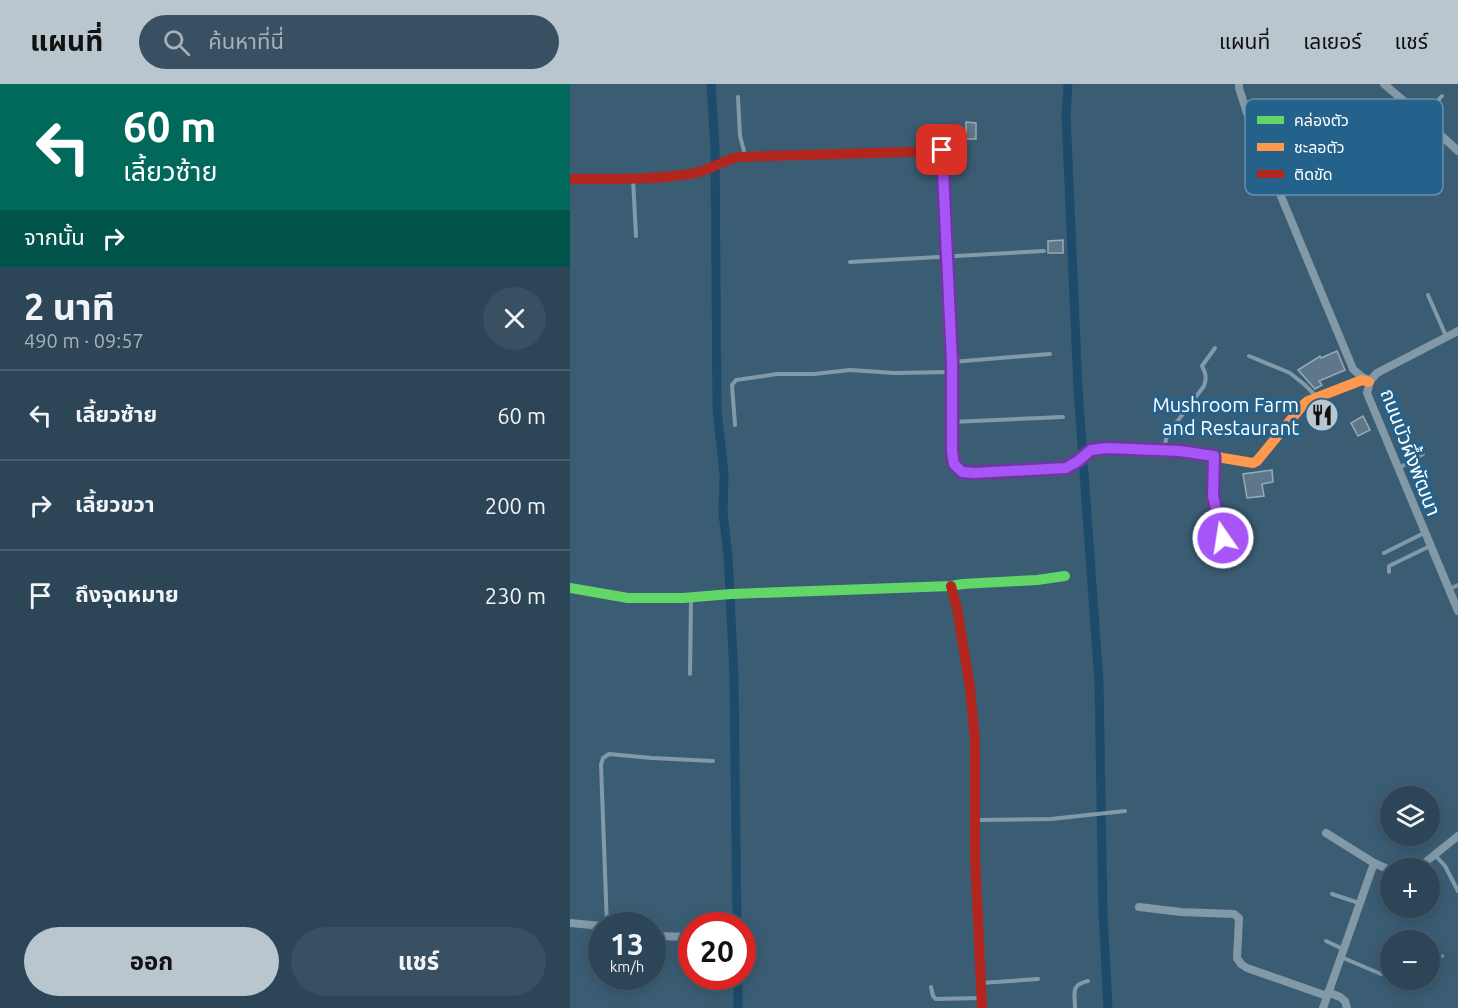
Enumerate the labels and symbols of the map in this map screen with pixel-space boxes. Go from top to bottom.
legend [1245,99,1443,195]
text: คล่องตัว [1294,111,1349,129]
pin [916,124,967,175]
text: ชะลอตัว [1294,138,1345,156]
text: ติดขัด [1294,165,1333,183]
street label: ถนนบัวผึ้งพัฒนา [1376,384,1448,519]
place label: Mushroom Farm and Restaurant [1152,393,1299,439]
restaurant icon: Mushroom Farm and Restaurant [1304,397,1340,433]
position arrow [1191,506,1255,570]
speed limit sign: 20 [678,912,756,990]

